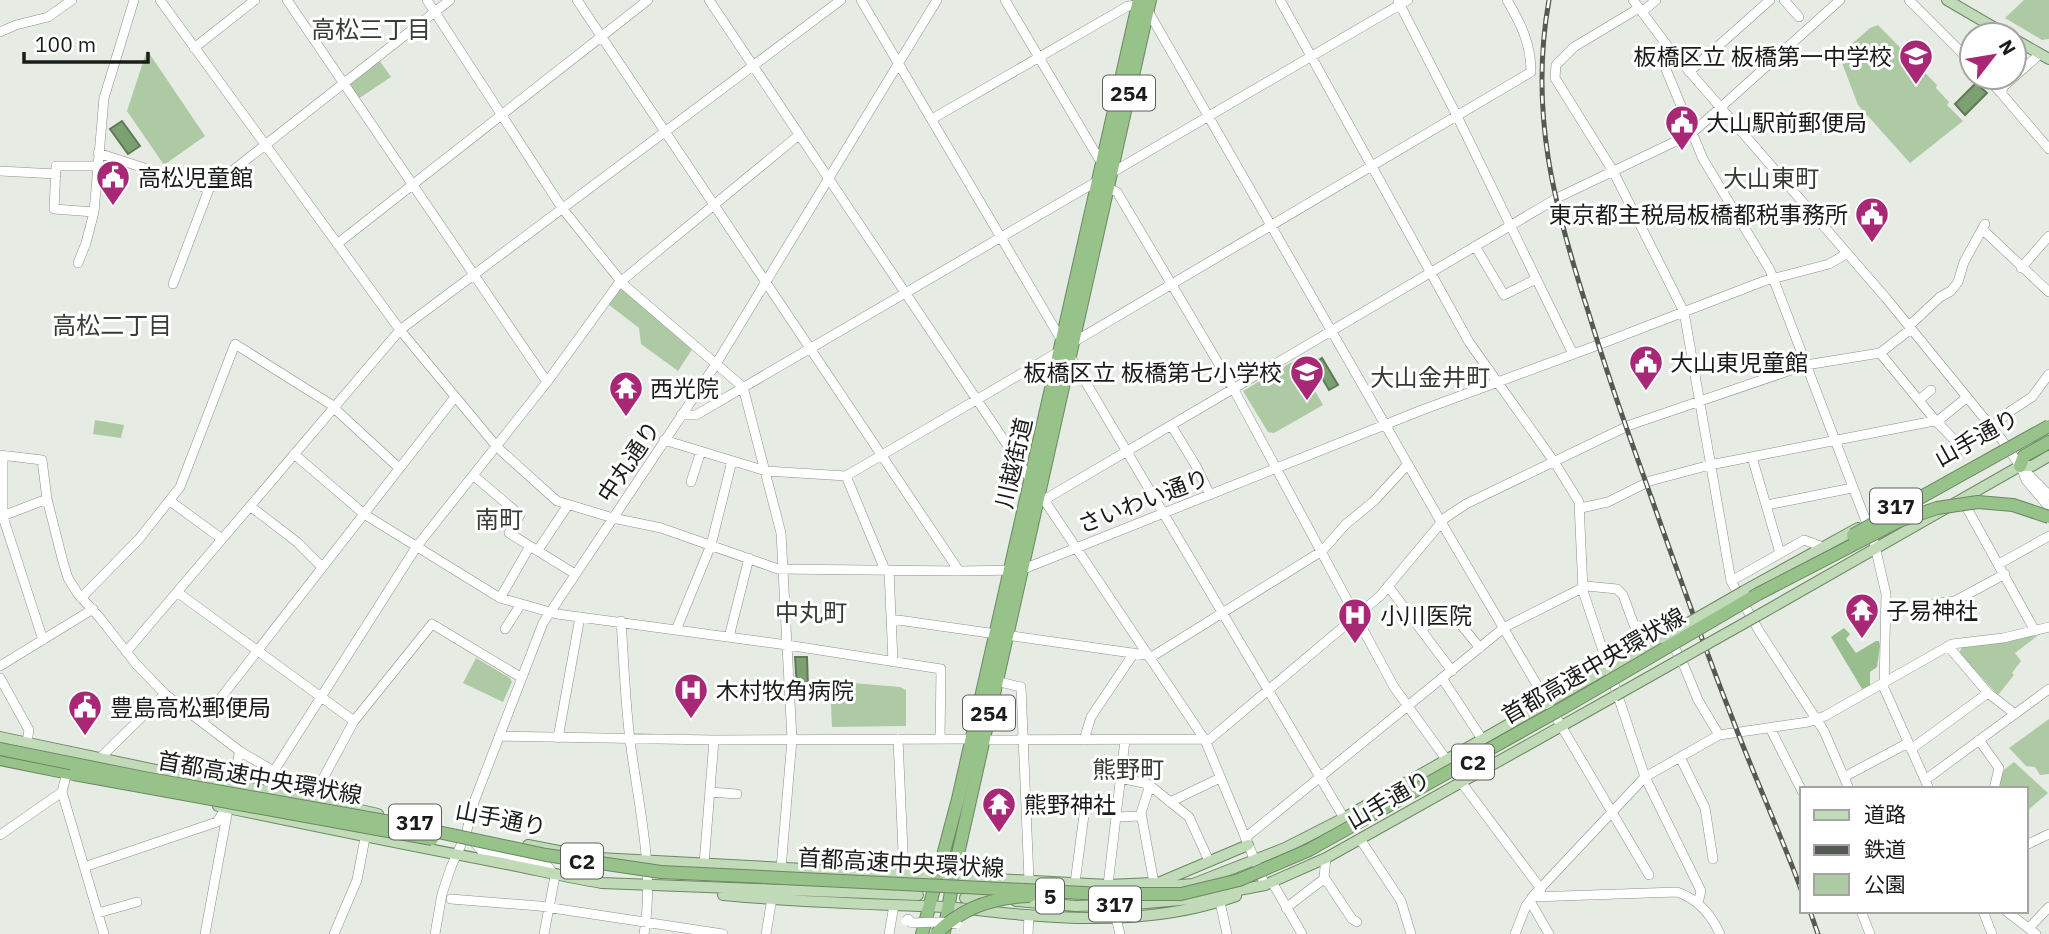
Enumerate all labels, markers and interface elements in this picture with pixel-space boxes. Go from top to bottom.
district label: 高松三丁目 [311,13,431,45]
scale bar [24,21,149,65]
north arrow [1958,21,2028,91]
text: 100 m [35,30,96,58]
text: N [1994,35,2021,59]
school or university icon: 板橋区立 板橋第一中学校 [1897,37,1935,86]
place label: 板橋区立 板橋第一中学校 [1634,41,1892,71]
road number: 254 [1103,76,1155,110]
public building icon: 大山駅前郵便局 [1663,103,1701,152]
place label: 大山駅前郵便局 [1706,107,1867,137]
public building icon: 高松児童館 [94,158,132,207]
place label: 高松児童館 [138,162,253,192]
district label: 大山東町 [1723,162,1819,194]
public building icon: 東京都主税局板橋都税事務所 [1853,195,1891,244]
place label: 東京都主税局板橋都税事務所 [1549,199,1848,229]
district label: 高松二丁目 [52,309,172,341]
public building icon: 大山東児童館 [1627,343,1665,392]
place label: 大山東児童館 [1670,347,1808,377]
school or university icon: 板橋区立 板橋第七小学校 [1288,353,1326,402]
place label: 板橋区立 板橋第七小学校 [1024,357,1282,387]
district label: 大山金井町 [1370,361,1490,393]
temple icon: 西光院 [607,369,645,418]
place label: 西光院 [650,373,719,403]
street label: 山手通り [1928,402,2024,472]
street label: 中丸通り [590,414,666,508]
street label: 川越街道 [988,415,1038,511]
street label: さいわい通り [1073,461,1213,539]
road number: 317 [1870,489,1922,524]
district label: 南町 [475,503,523,535]
temple icon: 子易神社 [1843,591,1881,640]
place label: 子易神社 [1886,595,1978,625]
district label: 中丸町 [775,596,847,628]
hospital icon: 小川医院 [1336,596,1374,645]
place label: 小川医院 [1380,600,1472,630]
street label: 首都高速中央環状線 [1496,600,1690,730]
hospital icon: 木村牧角病院 [672,671,710,720]
place label: 木村牧角病院 [716,675,854,705]
public building icon: 豊島高松郵便局 [66,688,104,737]
place label: 豊島高松郵便局 [110,692,271,722]
road number: 254 [963,696,1015,730]
street label: 首都高速中央環状線 [155,744,365,810]
road number: C2 [1452,744,1494,780]
district label: 熊野町 [1092,753,1164,785]
street label: 山手通り [1341,763,1435,835]
temple icon: 熊野神社 [980,785,1018,834]
legend [1800,787,2028,913]
place label: 熊野神社 [1024,789,1116,819]
street label: 山手通り [453,794,549,842]
text: 道路 [1864,800,1906,828]
road number: 317 [389,804,441,840]
text: 鉄道 [1864,835,1906,863]
street label: 首都高速中央環状線 [797,842,1005,882]
road number: C2 [561,844,603,878]
text: 公園 [1864,870,1906,898]
road number: 5 [1036,878,1064,914]
road number: 317 [1089,886,1141,922]

